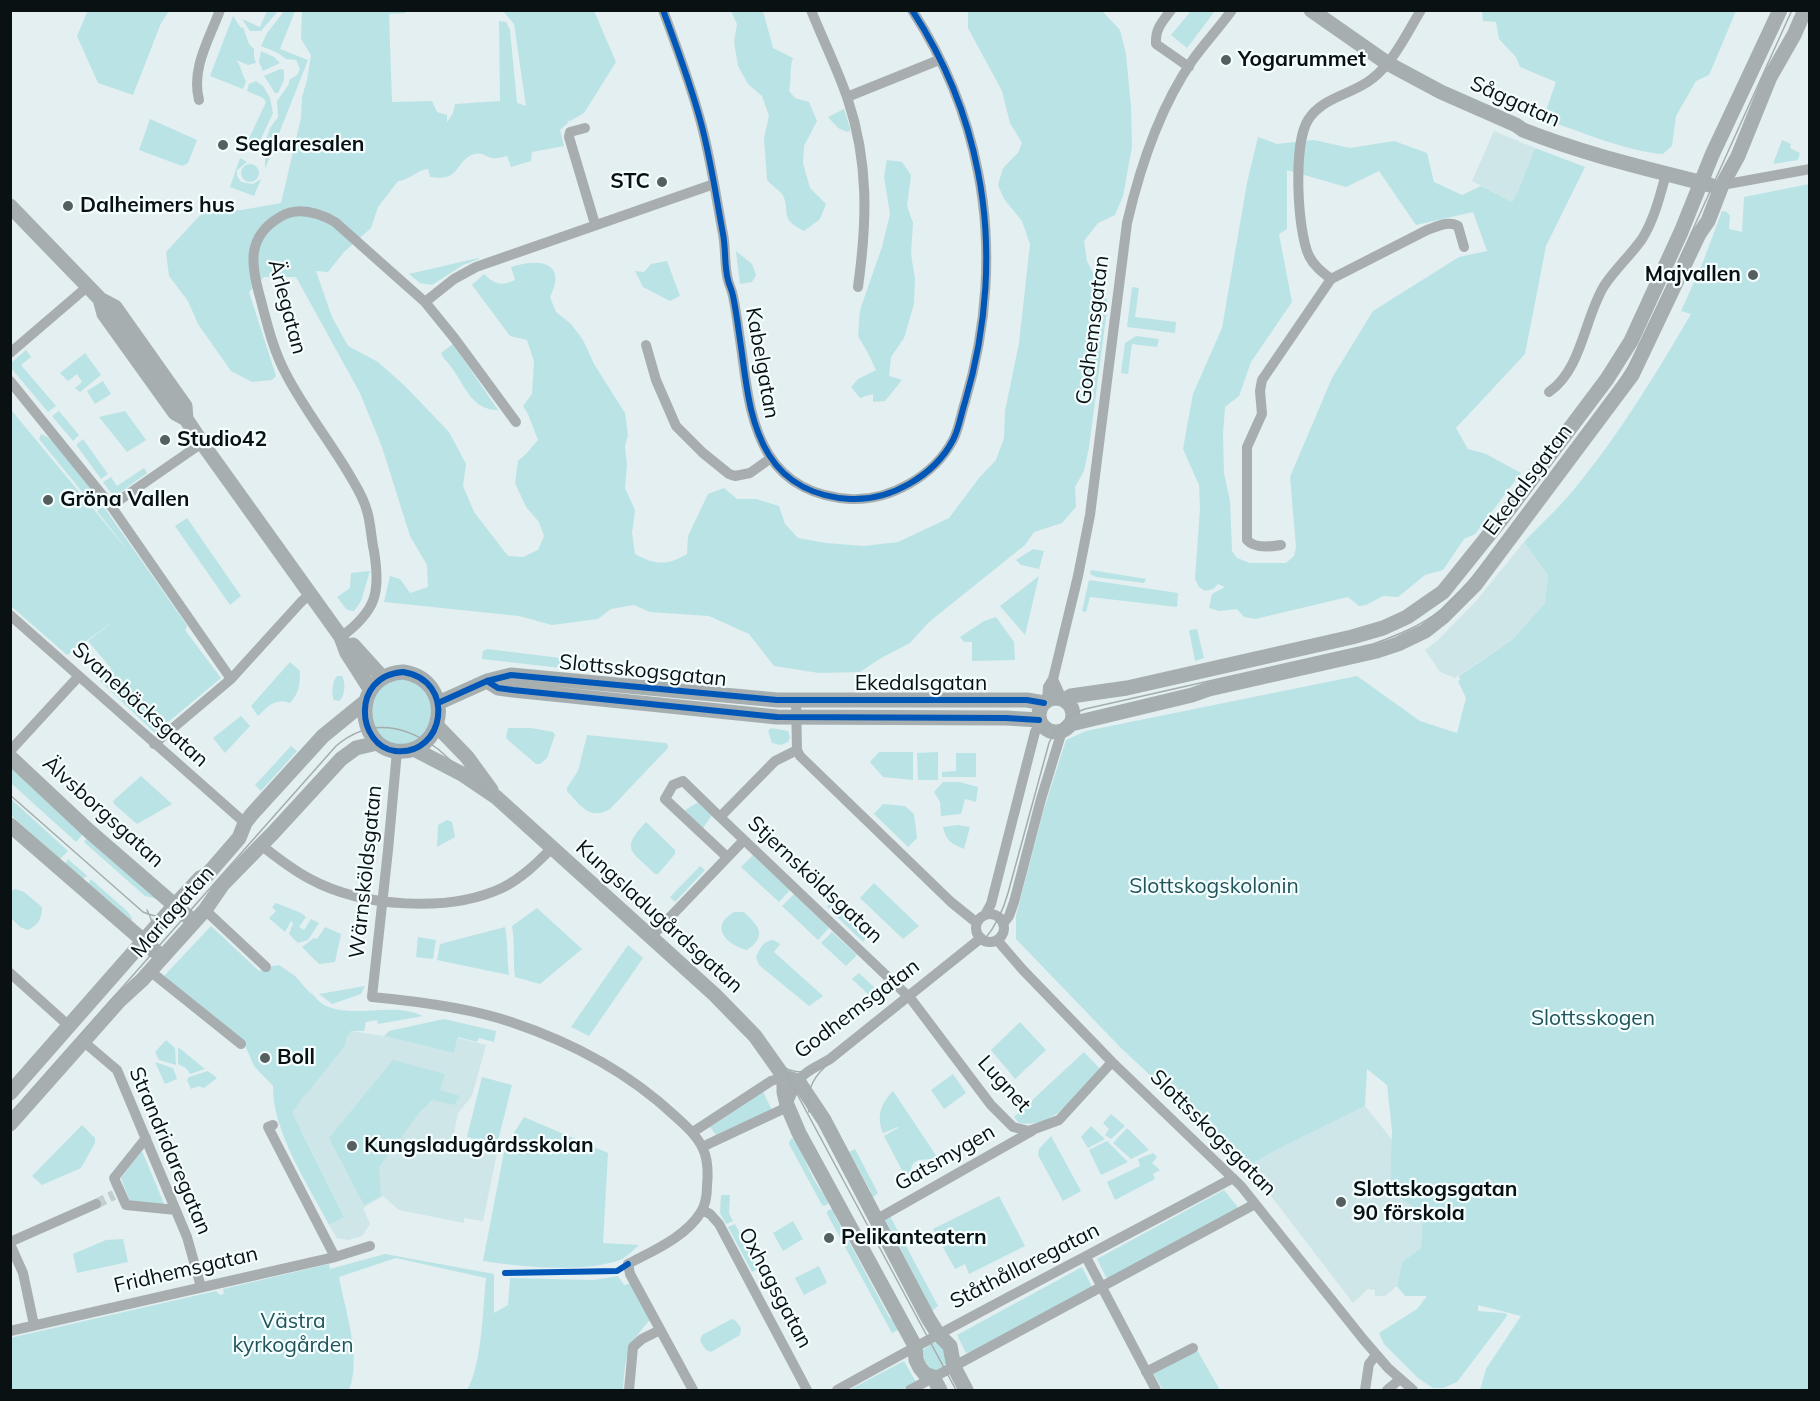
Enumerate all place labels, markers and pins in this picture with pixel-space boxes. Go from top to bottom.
place label: Yogarummet [1238,47,1366,73]
marker: Yogarummet [1219,53,1233,67]
place label: Seglaresalen [235,132,364,158]
marker: Seglaresalen [216,138,230,152]
place label: STC [610,169,650,195]
marker: STC [655,175,669,189]
place label: Dalheimers hus [80,193,235,219]
marker: Dalheimers hus [61,199,75,213]
place label: Majvallen [1645,262,1741,288]
marker: Majvallen [1746,268,1760,282]
place label: Studio42 [177,427,267,453]
marker: Studio42 [158,433,172,447]
place label: Gröna Vallen [60,487,190,513]
marker: Gröna Vallen [41,493,55,507]
place label: Boll [277,1045,315,1071]
marker: Boll [258,1051,272,1065]
place label: Kungsladugårdsskolan [364,1133,594,1159]
marker: Kungsladugårdsskolan [345,1139,359,1153]
place label: Slottskogsgatan 90 förskola [1353,1177,1517,1227]
marker: Slottskogsgatan 90 förskola [1334,1195,1348,1209]
place label: Pelikanteatern [841,1225,987,1251]
marker: Pelikanteatern [822,1231,836,1245]

